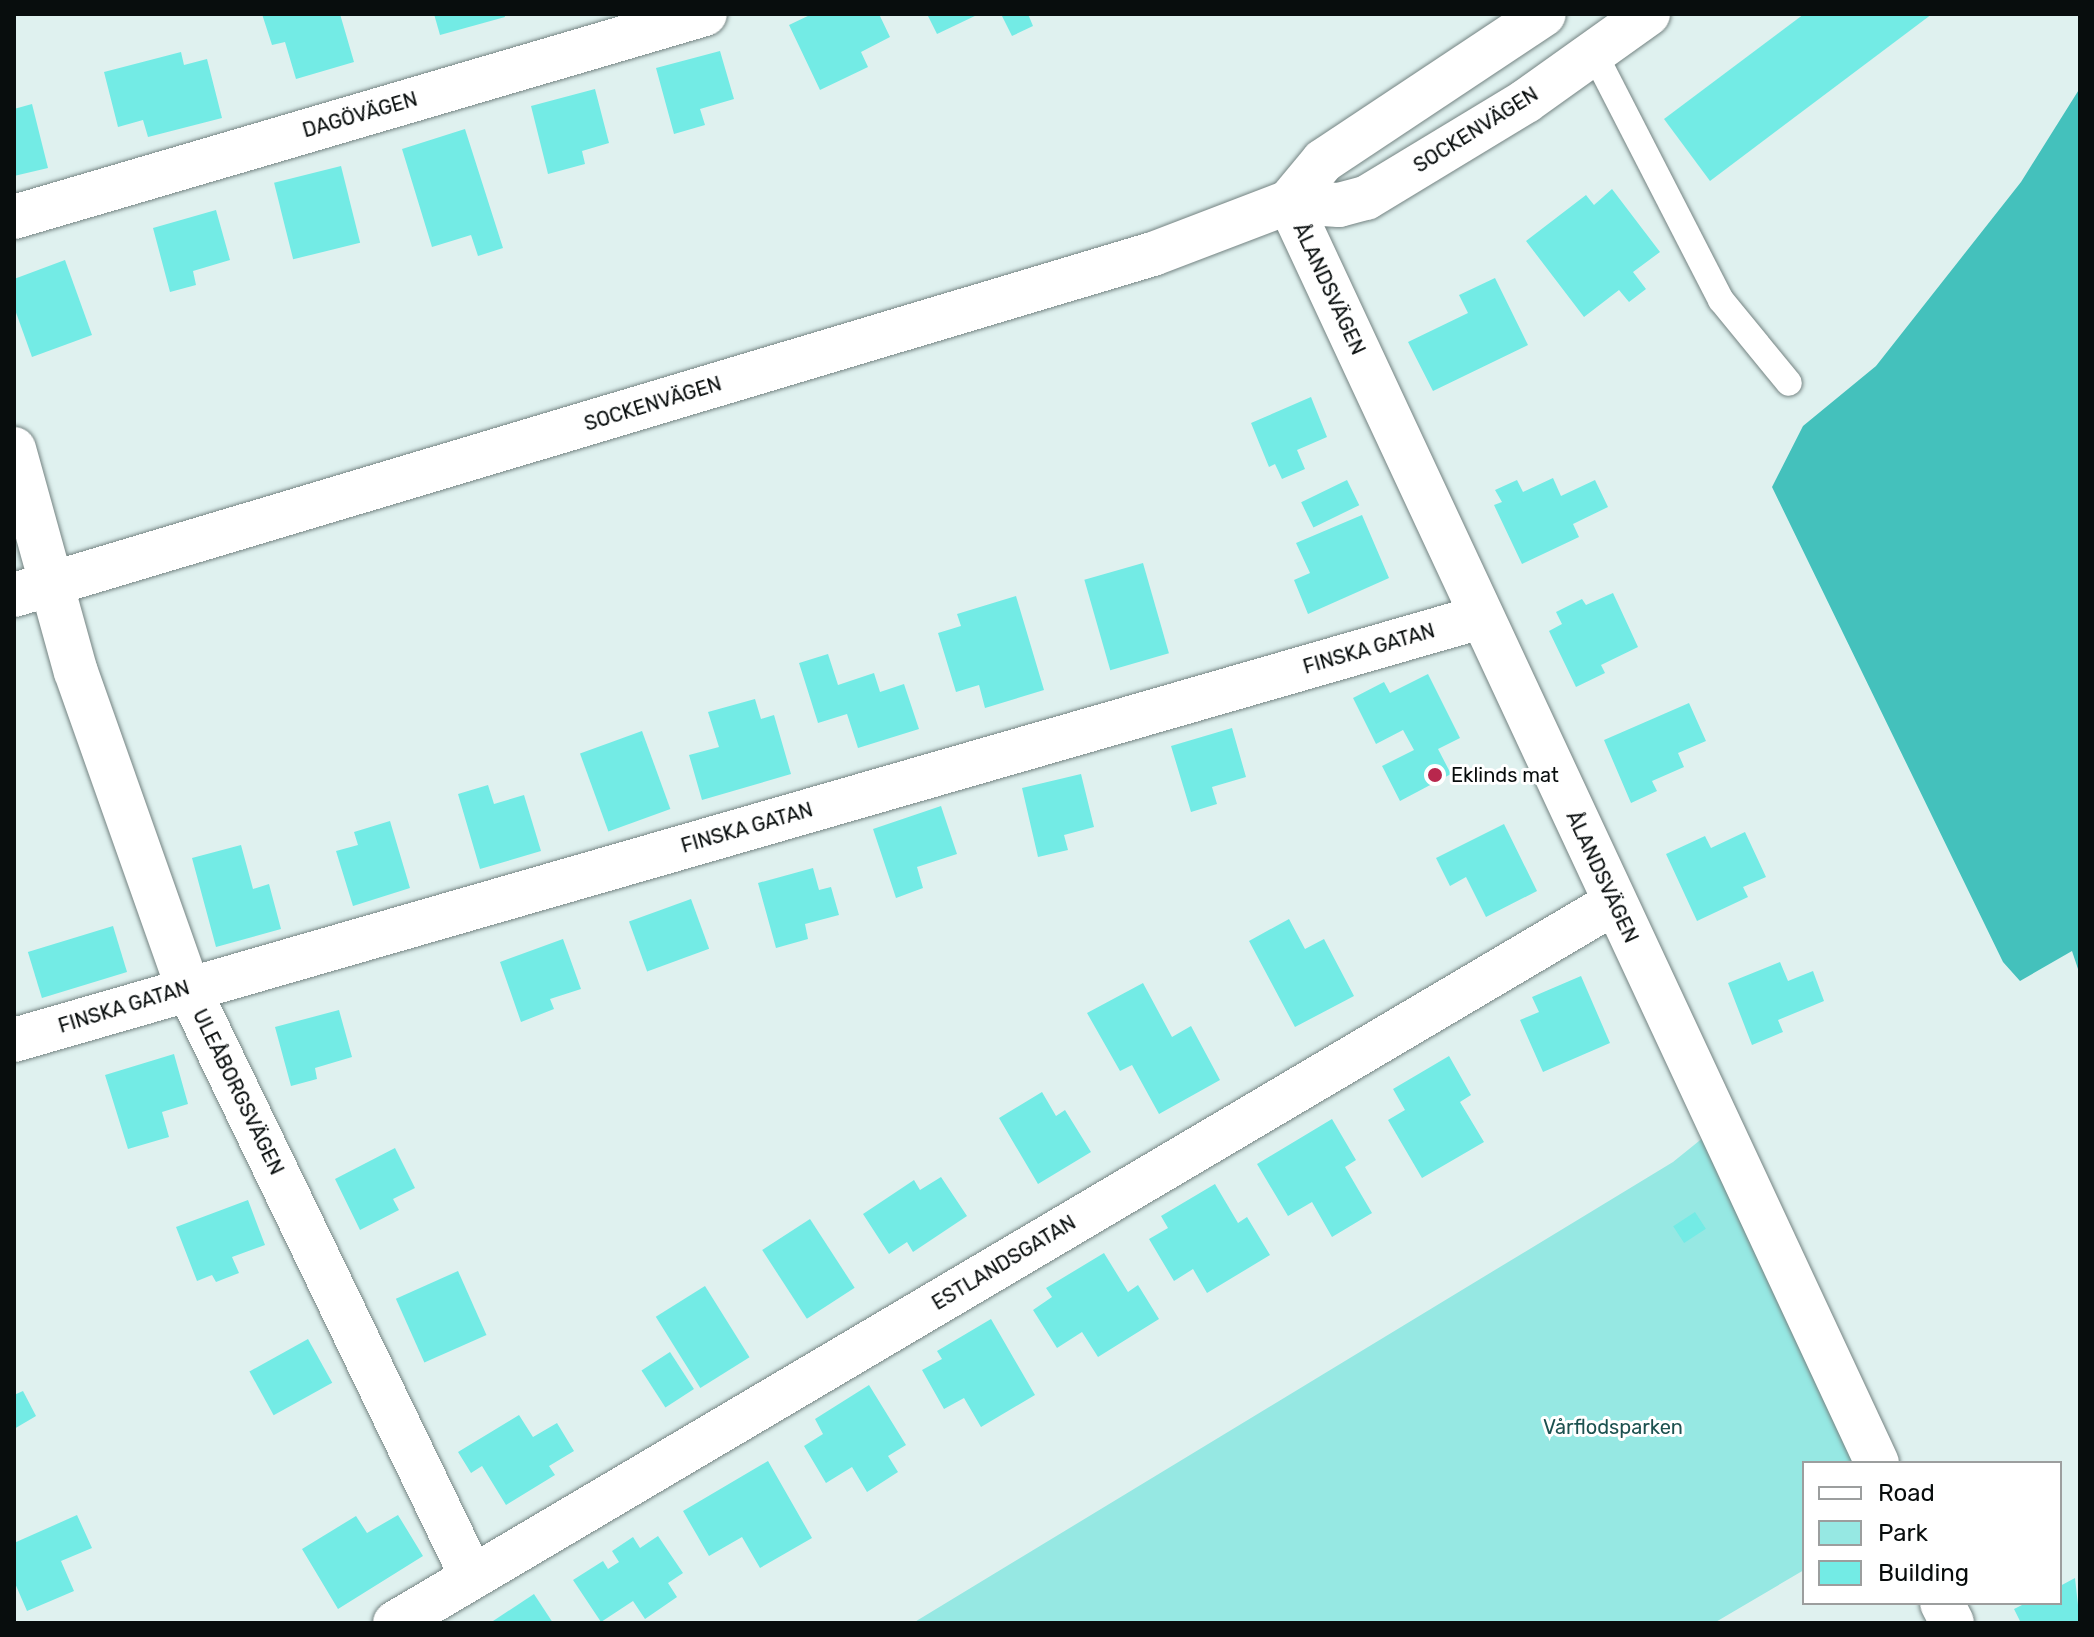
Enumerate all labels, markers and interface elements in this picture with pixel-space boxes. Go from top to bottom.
street label: SOCKENVÄGEN [1409,82,1543,178]
street label: DAGÖVÄGEN [300,87,420,143]
street label: ÅLANDSVÄGEN [1288,219,1370,359]
street label: SOCKENVÄGEN [581,372,725,436]
street label: FINSKA GATAN [1300,619,1438,679]
place label: Eklinds mat [1451,763,1559,787]
marker: Eklinds mat [1426,766,1444,784]
street label: FINSKA GATAN [678,798,816,858]
street label: ÅLANDSVÄGEN [1561,807,1643,947]
street label: FINSKA GATAN [55,976,193,1038]
street label: ULEÅBORGSVÄGEN [187,1005,289,1179]
street label: ESTLANDSGATAN [928,1211,1080,1315]
park label: Vårflodsparken [1543,1415,1683,1439]
legend [1802,1461,2062,1605]
text: Road [1878,1479,1935,1507]
text: Park [1878,1519,1928,1547]
text: Building [1878,1559,1969,1587]

